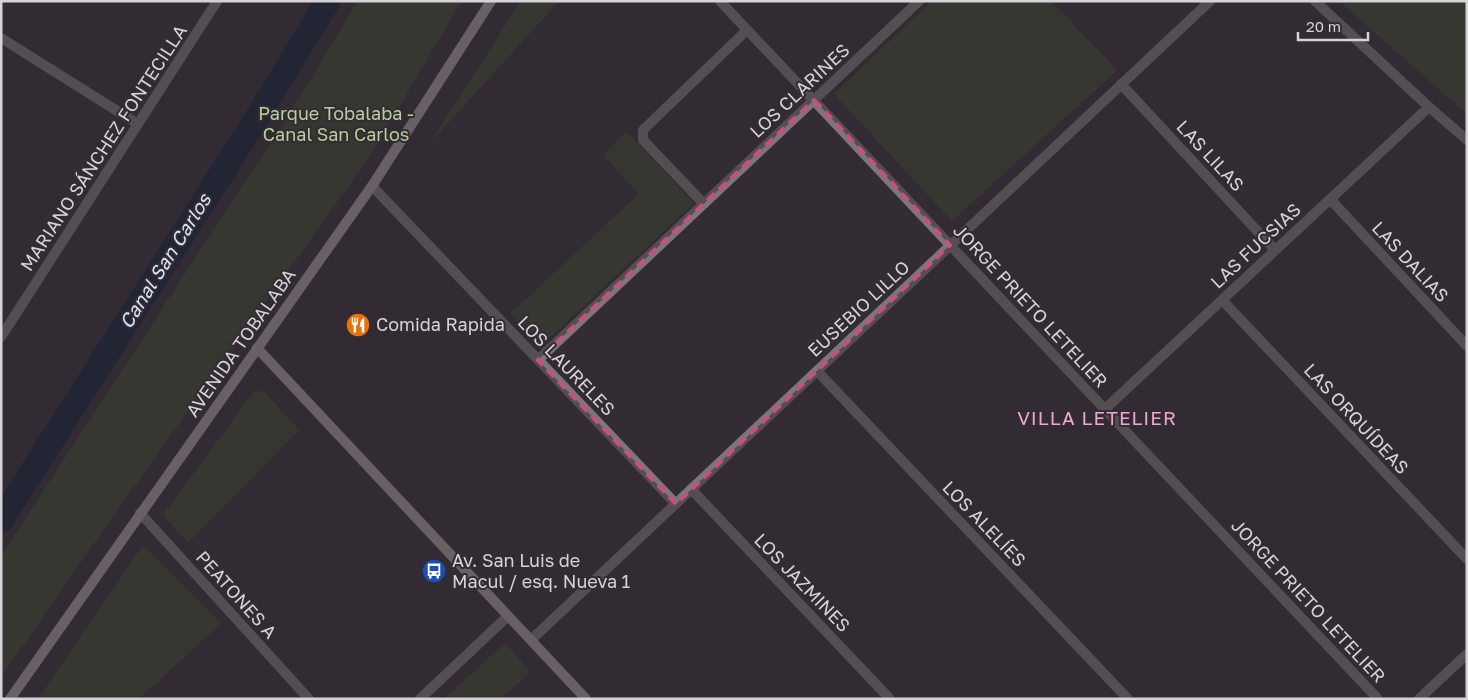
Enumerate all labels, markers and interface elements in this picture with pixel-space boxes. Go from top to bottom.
scale bar [1298,10,1368,42]
text: 20 m [1306,17,1341,35]
street label: MARIANO SÁNCHEZ FONTECILLA [15,20,191,275]
street label: LOS CLARINES [745,39,854,142]
park label: Parque Tobalaba - Canal San Carlos [258,102,414,145]
street label: LAS LILAS [1172,115,1249,195]
water label: Canal San Carlos [114,188,216,332]
street label: LAS FUCSIAS [1206,198,1305,293]
street label: LAS DALIAS [1368,216,1454,306]
street label: JORGE PRIETO LETELIER [949,219,1112,392]
street label: EUSEBIO LILLO [803,255,914,361]
street label: AVENIDA TOBALABA [181,264,300,421]
street label: LOS LAURELES [514,311,620,420]
restaurant icon: Comida Rapida [345,312,371,338]
place label: Comida Rapida [376,313,505,335]
street label: LAS ORQUÍDEAS [1300,358,1414,478]
district label: VILLA LETELIER [1017,406,1177,429]
street label: LOS ALELÍES [938,476,1031,571]
street label: JORGE PRIETO LETELIER [1227,514,1390,687]
street label: LOS JAZMINES [750,528,855,636]
street label: PEATONES A [192,546,282,643]
place label: Av. San Luis de Macul / esq. Nueva 1 [452,549,631,592]
bus stop icon: Av. San Luis de Macul / esq. Nueva 1 [421,558,447,584]

